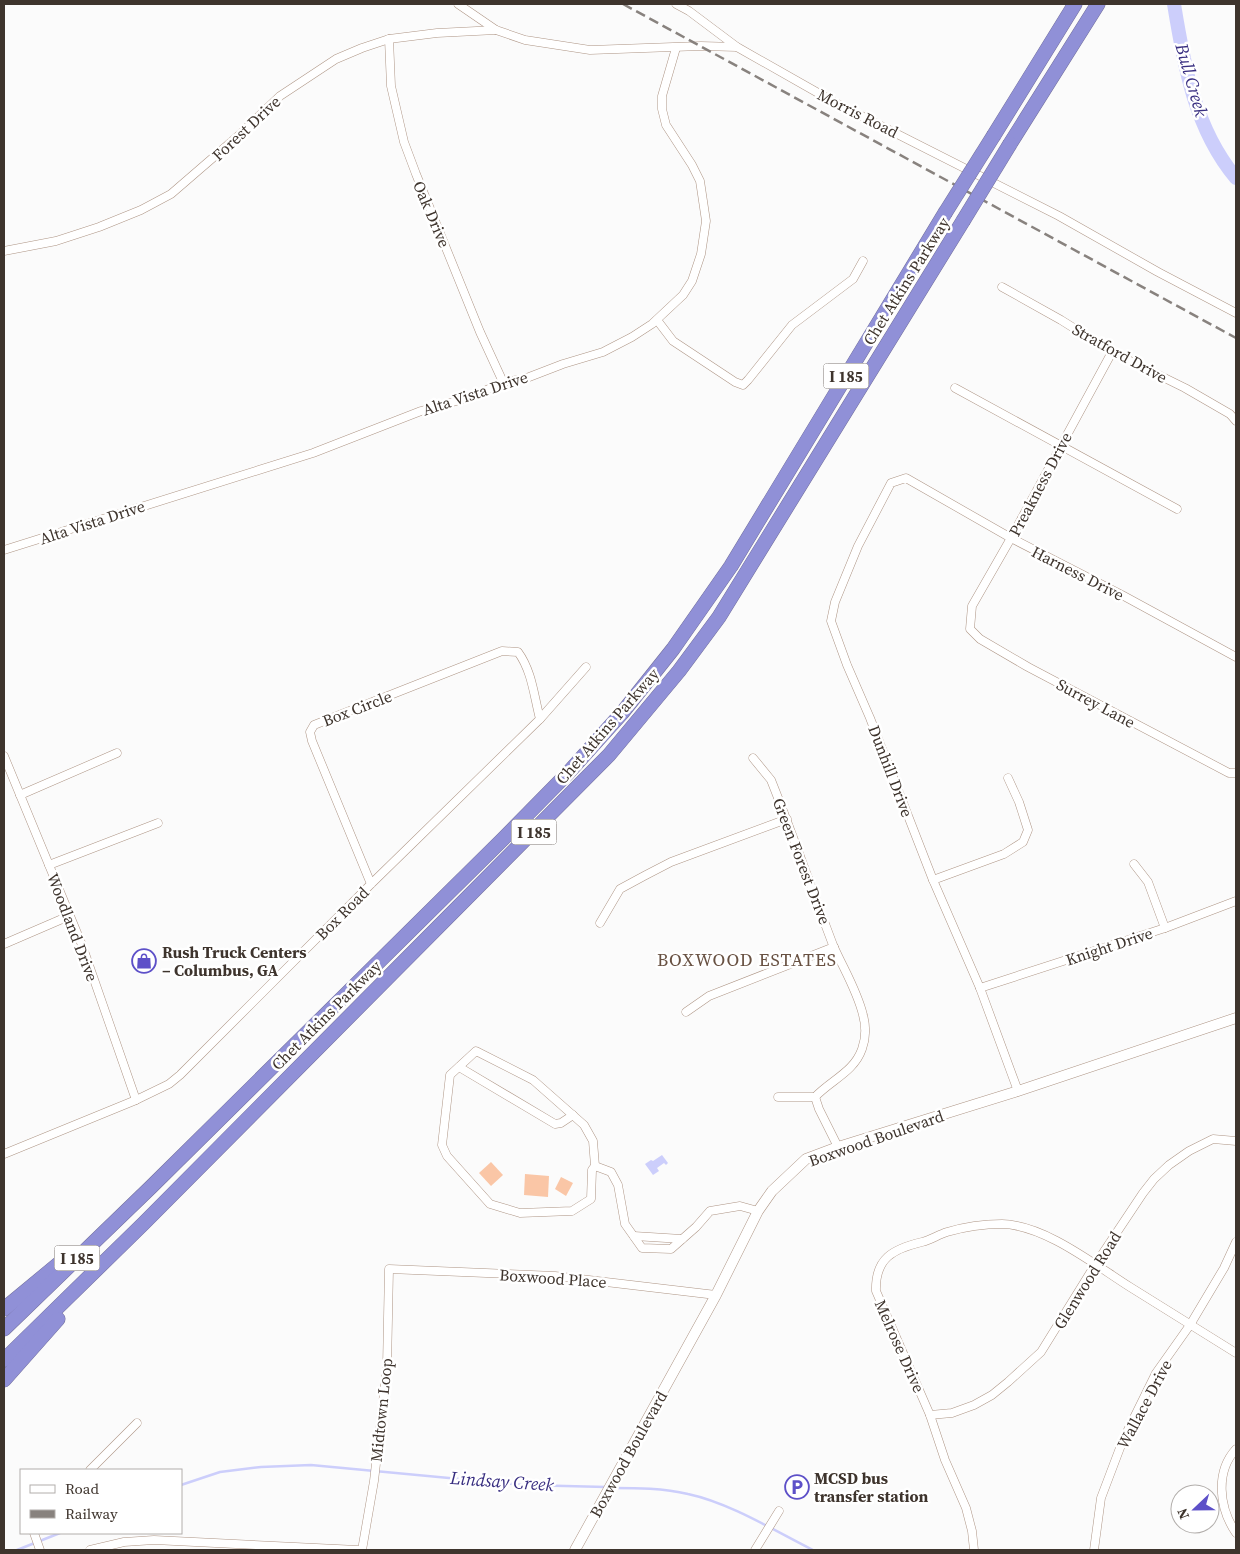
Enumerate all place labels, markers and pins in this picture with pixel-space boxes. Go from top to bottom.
place label: Rush Truck Centers – Columbus, GA [162,941,307,981]
shop icon: Rush Truck Centers – Columbus, GA [131,948,157,974]
place label: MCSD bus transfer station [814,1467,928,1507]
parking icon: MCSD bus transfer station [784,1474,810,1500]

